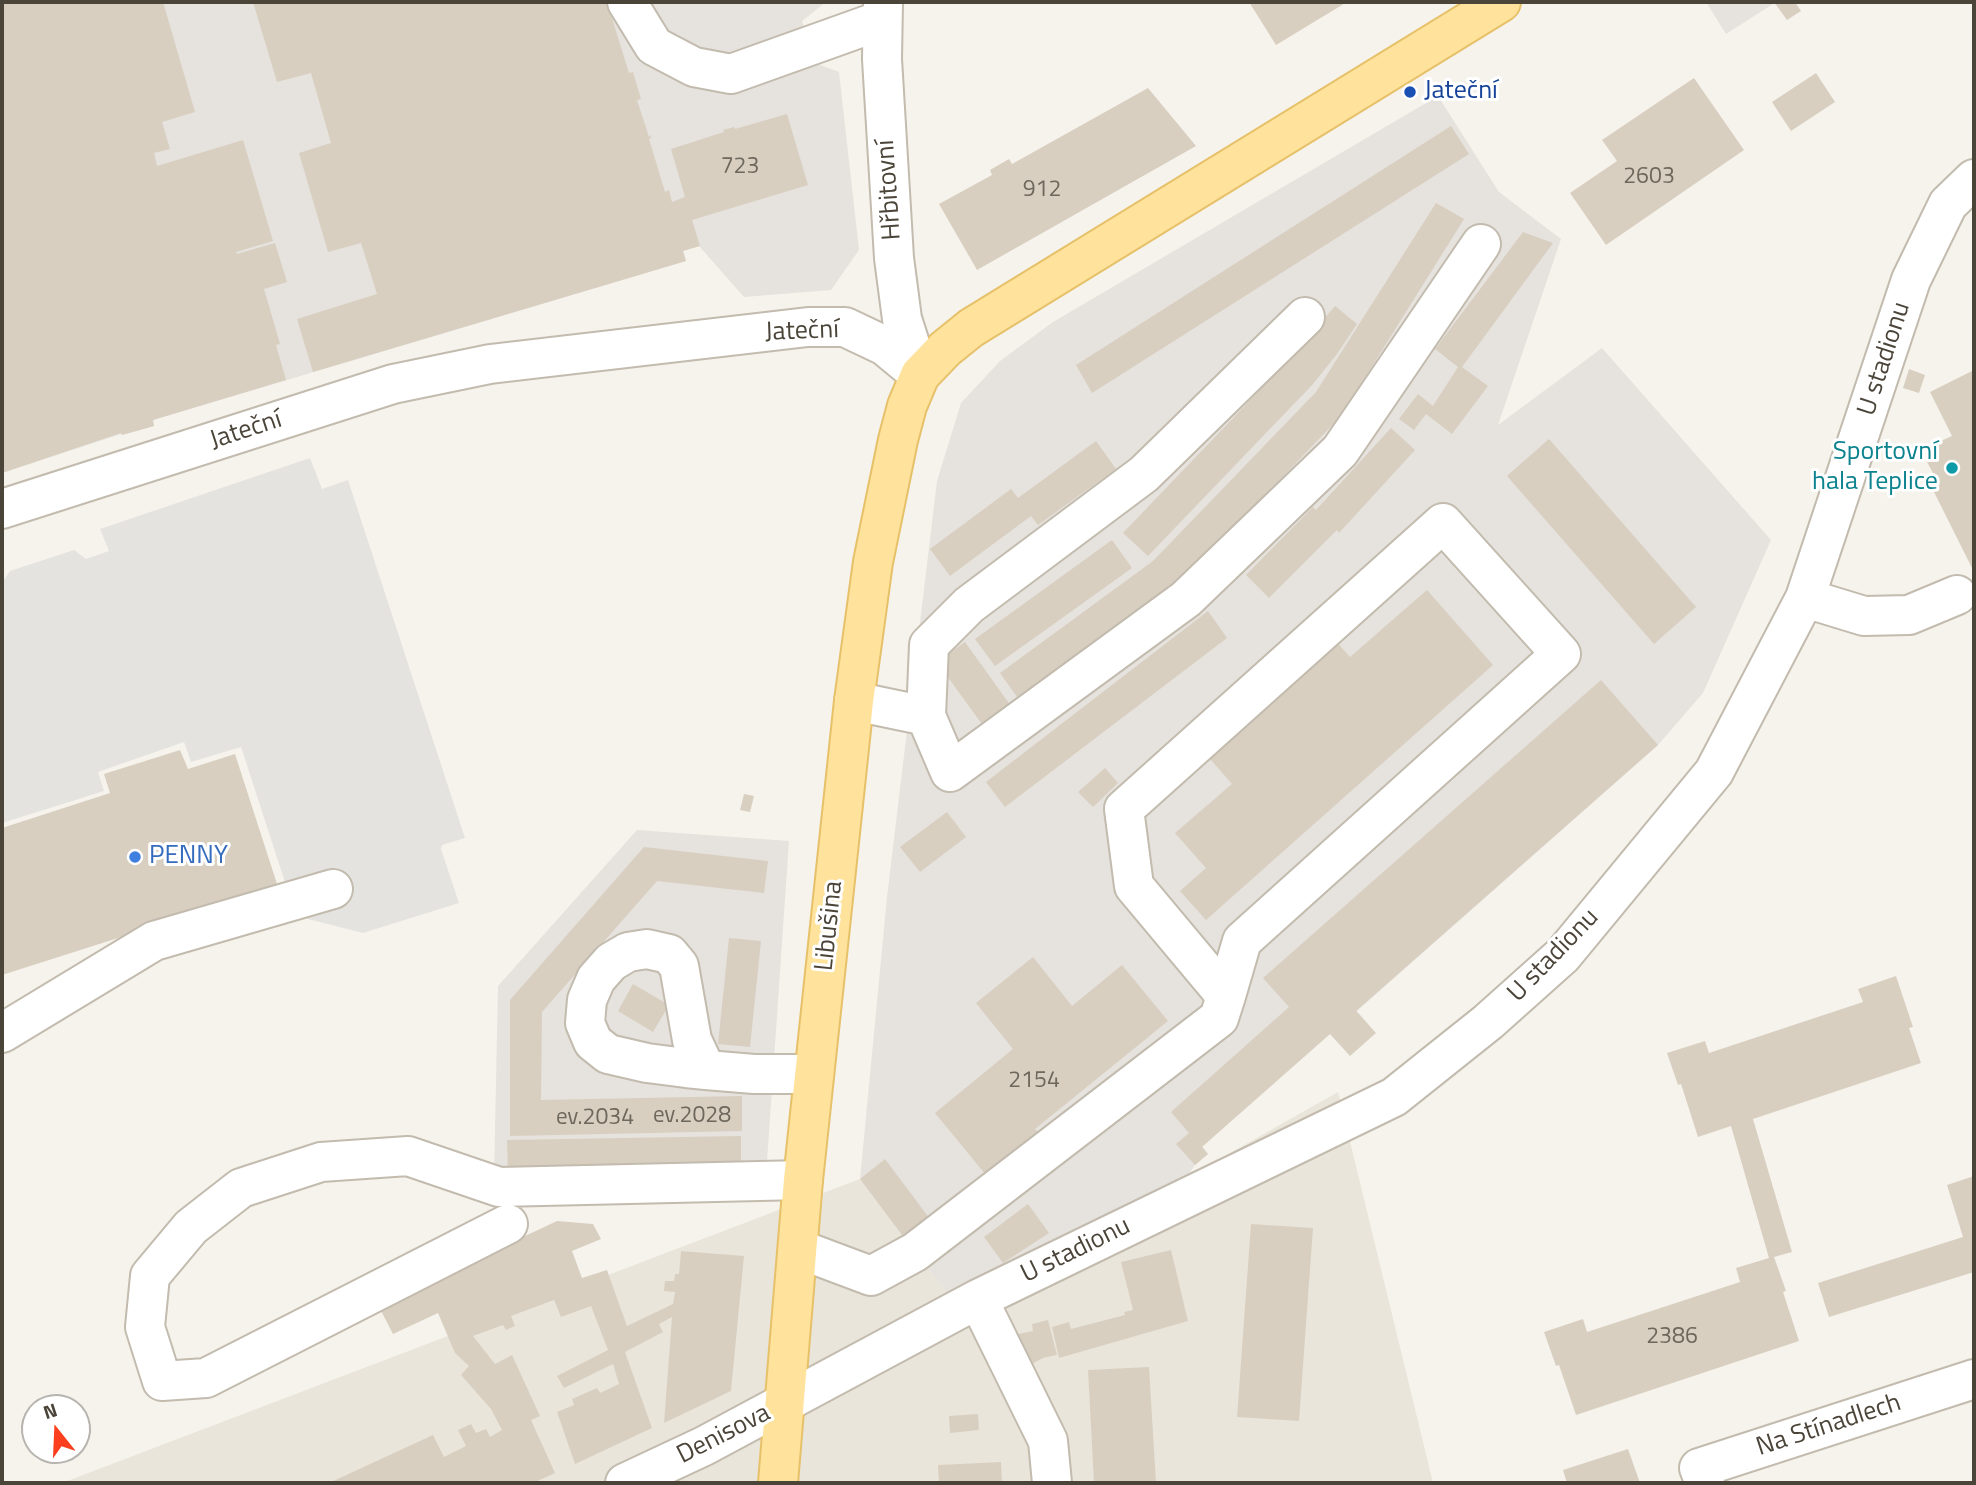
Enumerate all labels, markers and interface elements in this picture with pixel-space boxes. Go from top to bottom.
place label: Jateční [1424,76,1498,108]
marker: Jateční [1402,84,1418,100]
street label: Hřbitovní [871,139,909,241]
house number: 723 [721,153,759,181]
house number: 2603 [1623,163,1675,191]
house number: 912 [1023,176,1061,204]
street label: U stadionu [1852,298,1918,420]
street label: Jateční [765,315,839,349]
street label: Jateční [206,405,286,457]
place label: Sportovní hala Teplice [1812,437,1938,498]
marker: Sportovní hala Teplice [1944,460,1960,476]
place label: PENNY [149,841,228,873]
marker: PENNY [127,849,143,865]
street label: Libušina [810,879,850,973]
street label: U stadionu [1502,903,1606,1009]
house number: 2154 [1008,1067,1060,1095]
house number: ev.2028 [653,1102,731,1130]
house number: ev.2034 [556,1104,634,1132]
street label: U stadionu [1016,1211,1136,1291]
house number: 2386 [1646,1323,1698,1351]
street label: Na Stínadlech [1753,1388,1905,1464]
north arrow [21,1394,91,1464]
text: N [39,1395,61,1426]
street label: Denisova [672,1398,776,1472]

